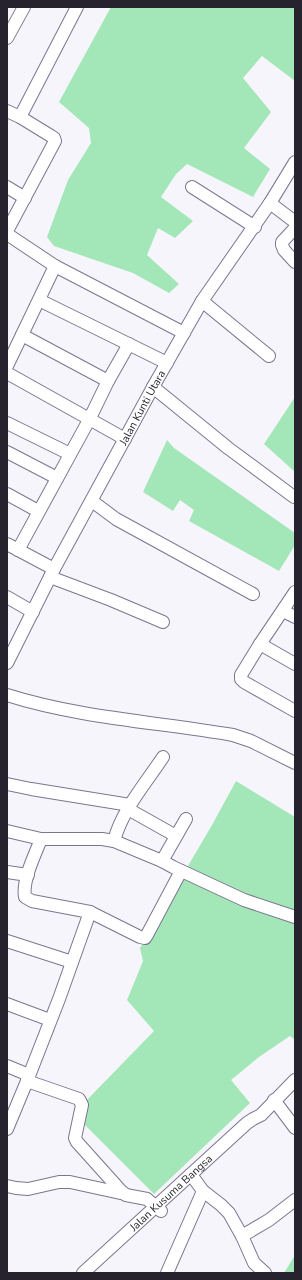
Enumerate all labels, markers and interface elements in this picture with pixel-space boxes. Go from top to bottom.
street label: Jalan Kunti Utara [115,367,169,449]
street label: Jalan Kusuma Bangsa [125,1151,216,1235]

